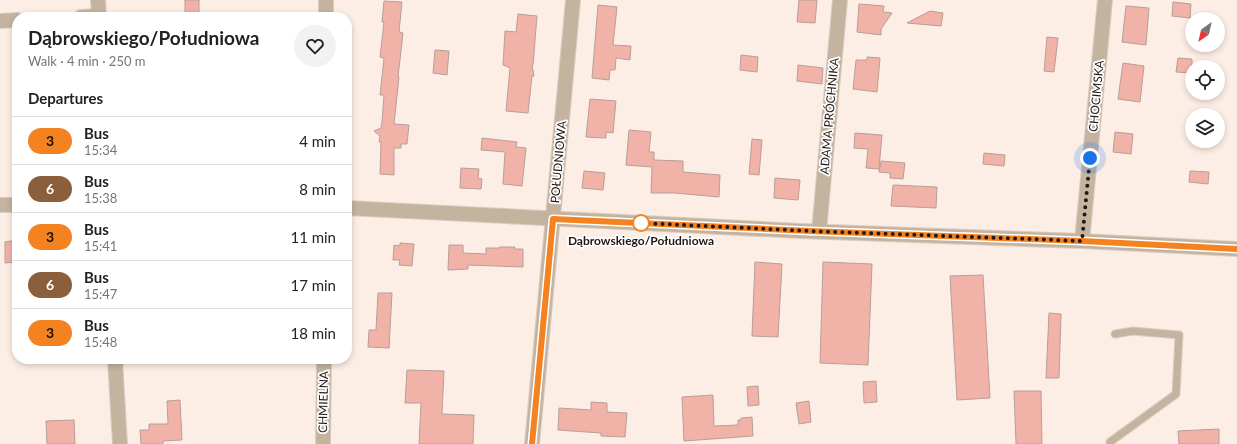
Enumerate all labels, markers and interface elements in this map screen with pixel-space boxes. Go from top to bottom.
north arrow [1185,12,1225,52]
map controls [1185,12,1225,148]
button: heart [294,25,336,67]
text: Dąbrowskiego/Południowa [28,26,260,49]
text: Walk · 4 min · 250 m [28,53,146,69]
street label: ADAMA PRÓCHNIKA [816,56,842,175]
street label: CHOCIMSKA [1085,59,1107,132]
button: locate [1185,60,1225,100]
text: Departures [28,89,103,107]
button: layers [1185,108,1225,148]
street label: POŁUDNIOWA [547,119,569,204]
text: Bus [84,124,109,142]
text: 3 [46,132,54,149]
text: 4 min [299,132,336,150]
text: 15:34 [84,142,117,158]
your location [1080,148,1100,168]
text: Bus [84,172,109,190]
text: 6 [46,180,54,197]
text: 8 min [299,180,336,198]
text: 15:38 [84,190,117,206]
marker: Dąbrowskiego/Południowa [632,214,650,232]
text: Bus [84,220,109,238]
text: 3 [46,228,54,245]
text: 11 min [290,228,336,246]
place label: Dąbrowskiego/Południowa [568,233,714,248]
text: 15:41 [84,238,117,254]
text: Bus [84,268,109,286]
text: 6 [46,276,54,293]
text: 17 min [290,276,336,294]
text: 15:47 [84,286,117,302]
text: Bus [84,316,109,334]
text: 3 [46,324,54,341]
text: 18 min [290,324,336,342]
text: 15:48 [84,334,117,350]
street label: CHMIELNA [315,370,331,433]

